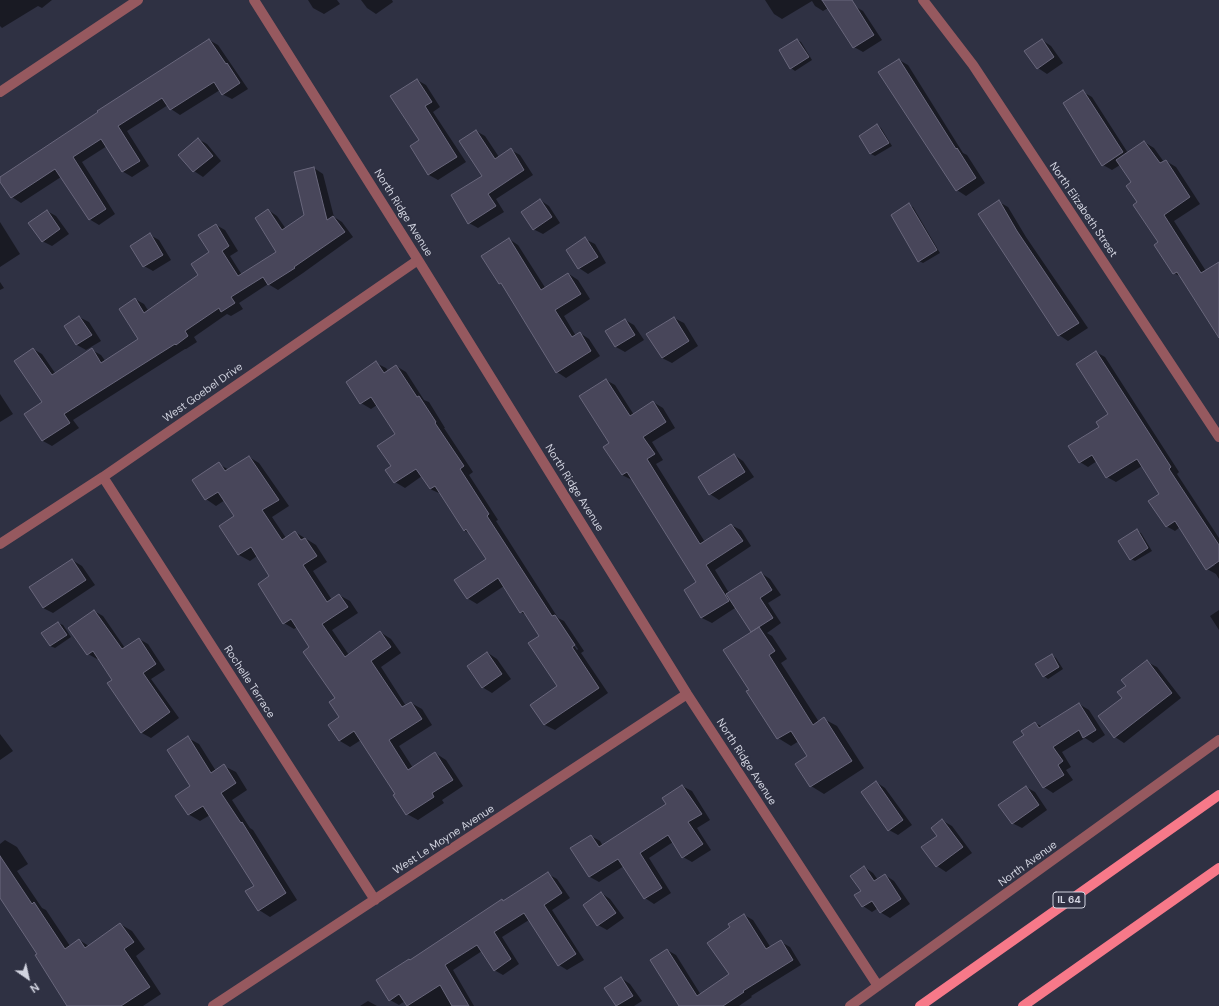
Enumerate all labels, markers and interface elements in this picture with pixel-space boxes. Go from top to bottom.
street label: North Elizabeth Street [1046,160,1120,260]
street label: North Ridge Avenue [371,167,435,259]
street label: West Goebel Drive [161,360,245,426]
street label: North Ridge Avenue [542,442,606,534]
street label: Rochelle Terrace [221,643,277,721]
street label: North Ridge Avenue [713,716,779,808]
street label: West Le Moyne Avenue [391,802,497,878]
street label: North Avenue [996,838,1060,890]
road number: IL 64 [1053,892,1085,908]
north arrow [8,958,48,998]
text: N [27,980,42,996]

